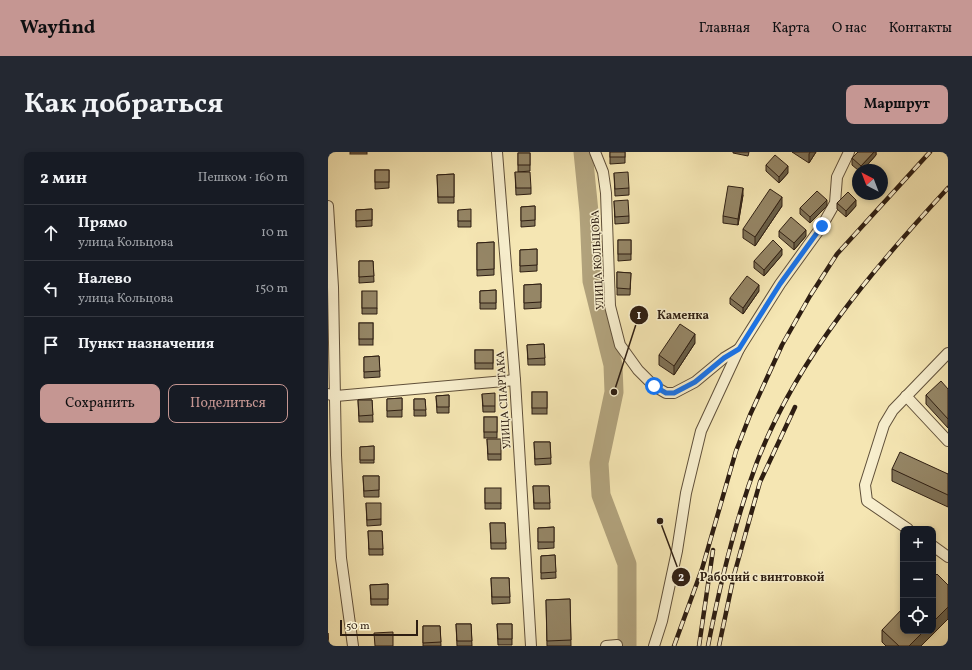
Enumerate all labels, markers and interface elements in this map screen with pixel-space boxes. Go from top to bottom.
text: Wayfind [20,15,95,41]
text: Главная [699,19,750,38]
text: Карта [772,19,810,38]
text: О нас [832,19,867,38]
text: Контакты [889,19,952,38]
text: Как добраться [24,85,223,124]
button: Маршрут [846,85,948,124]
north arrow [852,164,888,200]
text: 2 мин [40,167,87,190]
text: Пешком · 160 m [198,169,288,187]
street label: УЛИЦА КОЛЬЦОВА [588,209,609,310]
text: Прямо [78,213,127,234]
route end [813,217,831,235]
icon: ahead [40,222,62,244]
text: 10 m [261,224,288,242]
text: улица Кольцова [78,234,173,252]
text: Налево [78,269,132,290]
icon: left [40,278,62,300]
text: 150 m [255,280,288,298]
text: улица Кольцова [78,290,173,308]
callout: Каменка [629,303,717,327]
text: 1 [637,308,642,324]
text: Каменка [657,308,709,324]
icon: arrive [40,334,62,356]
text: Пункт назначения [78,334,214,355]
street label: УЛИЦА СПАРТАКА [494,350,515,449]
route start [645,377,663,395]
button: Сохранить [40,384,160,423]
button: Поделиться [168,384,288,423]
map controls [900,526,936,634]
button: + [900,526,936,562]
button: − [900,562,936,598]
callout: Рабочий с винтовкой [671,565,832,589]
text: 2 [678,570,684,586]
text: Рабочий с винтовкой [700,570,825,586]
button: locate [900,598,936,634]
scale bar [340,618,418,637]
text: 50 m [346,619,370,634]

